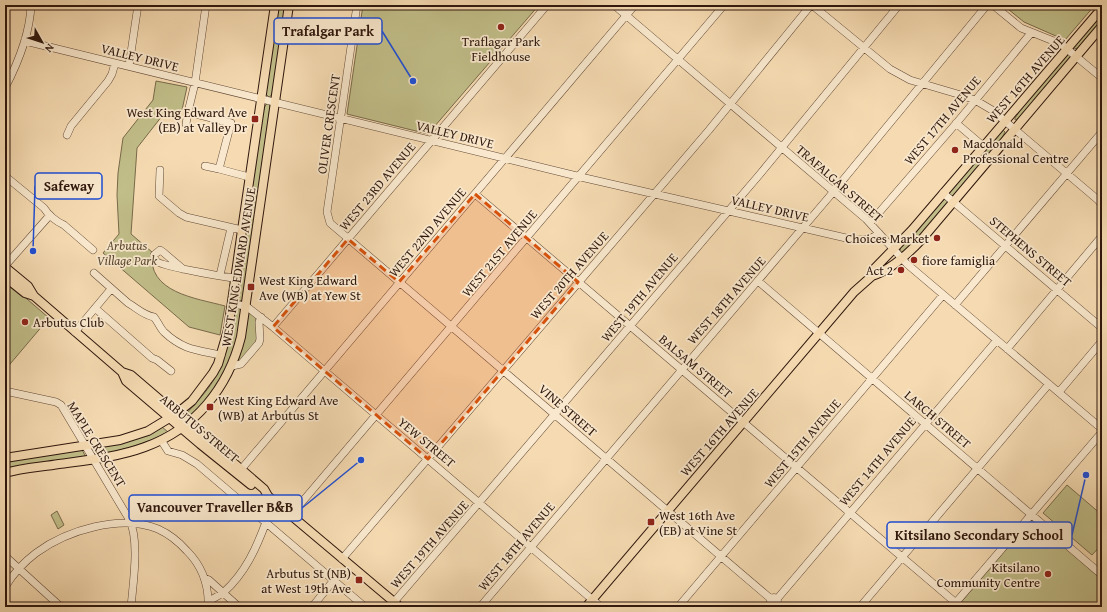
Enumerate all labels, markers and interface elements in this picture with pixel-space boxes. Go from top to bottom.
callout: Trafalgar Park [274,18,382,44]
text: Trafalgar Park [282,21,375,41]
north arrow [22,22,62,62]
marker: Traflagar Park Fieldhouse [496,22,506,32]
street label: WEST 16TH AVENUE [982,31,1069,127]
place label: Traflagar Park Fieldhouse [462,32,541,66]
street label: VALLEY DRIVE [99,39,181,76]
text: N [41,40,58,57]
street label: WEST 17TH AVENUE [899,71,986,169]
street label: OLIVER CRESCENT [312,72,345,175]
place label: West King Edward Ave (EB) at Valley Dr [127,103,248,137]
marker: West King Edward Ave (EB) at Valley Dr [250,114,260,124]
street label: VALLEY DRIVE [414,116,496,153]
place label: Macdonald Professional Centre [963,134,1069,168]
street label: WEST 23RD AVENUE [335,138,420,235]
street label: TRAFALGAR STREET [792,140,888,227]
marker: Macdonald Professional Centre [950,145,960,155]
callout: Safeway [35,173,102,199]
text: Safeway [44,176,95,196]
street label: WEST 22ND AVENUE [384,183,471,281]
street label: WEST KING EDWARD AVENUE [217,186,261,348]
street label: VALLEY DRIVE [729,190,811,227]
street label: WEST 21ST AVENUE [457,205,542,301]
street label: STEPHENS STREET [986,211,1076,292]
street label: WEST 20TH AVENUE [526,227,613,323]
place label: Choices Market [845,229,929,248]
marker: Choices Market [932,233,942,243]
park label: Arbutus Village Park [97,236,157,270]
street label: WEST 19TH AVENUE [596,248,683,346]
place label: fiore famiglia [922,251,996,270]
street label: WEST 18TH AVENUE [683,252,770,348]
marker: fiore famiglia [909,255,919,265]
place label: Act 2 [866,261,893,280]
marker: Act 2 [896,265,906,275]
place label: West King Edward Ave (WB) at Yew St [259,271,361,305]
marker: West King Edward Ave (WB) at Yew St [246,282,256,292]
place label: Arbutus Club [33,313,104,332]
marker: Arbutus Club [20,317,30,327]
street label: BALSAM STREET [655,330,737,403]
street label: VINE STREET [534,380,602,442]
street label: WEST 16TH AVENUE [676,384,763,480]
street label: LARCH STREET [900,386,976,453]
street label: ARBUTUS STREET [156,390,244,468]
place label: West King Edward Ave (WB) at Arbutus St [218,391,338,425]
street label: WEST 15TH AVENUE [759,394,846,492]
street label: MAPLE CRESCENT [62,398,131,492]
marker: West King Edward Ave (WB) at Arbutus St [205,402,215,412]
street label: WEST 14TH AVENUE [834,412,921,510]
street label: YEW STREET [394,413,460,473]
callout: Vancouver Traveller B&B [129,495,302,521]
street label: WEST 19TH AVENUE [386,496,473,592]
text: Vancouver Traveller B&B [137,497,293,517]
street label: WEST 18TH AVENUE [473,497,560,595]
place label: West 16th Ave (EB) at Vine St [659,506,738,540]
marker: West 16th Ave (EB) at Vine St [646,517,656,527]
callout: Kitsilano Secondary School [887,522,1072,548]
text: Kitsilano Secondary School [895,525,1064,545]
place label: Kitsilano Community Centre [937,558,1040,592]
place label: Arbutus St (NB) at West 19th Ave [261,564,351,598]
marker: Kitsilano Community Centre [1043,569,1053,579]
marker: Arbutus St (NB) at West 19th Ave [354,575,364,585]

